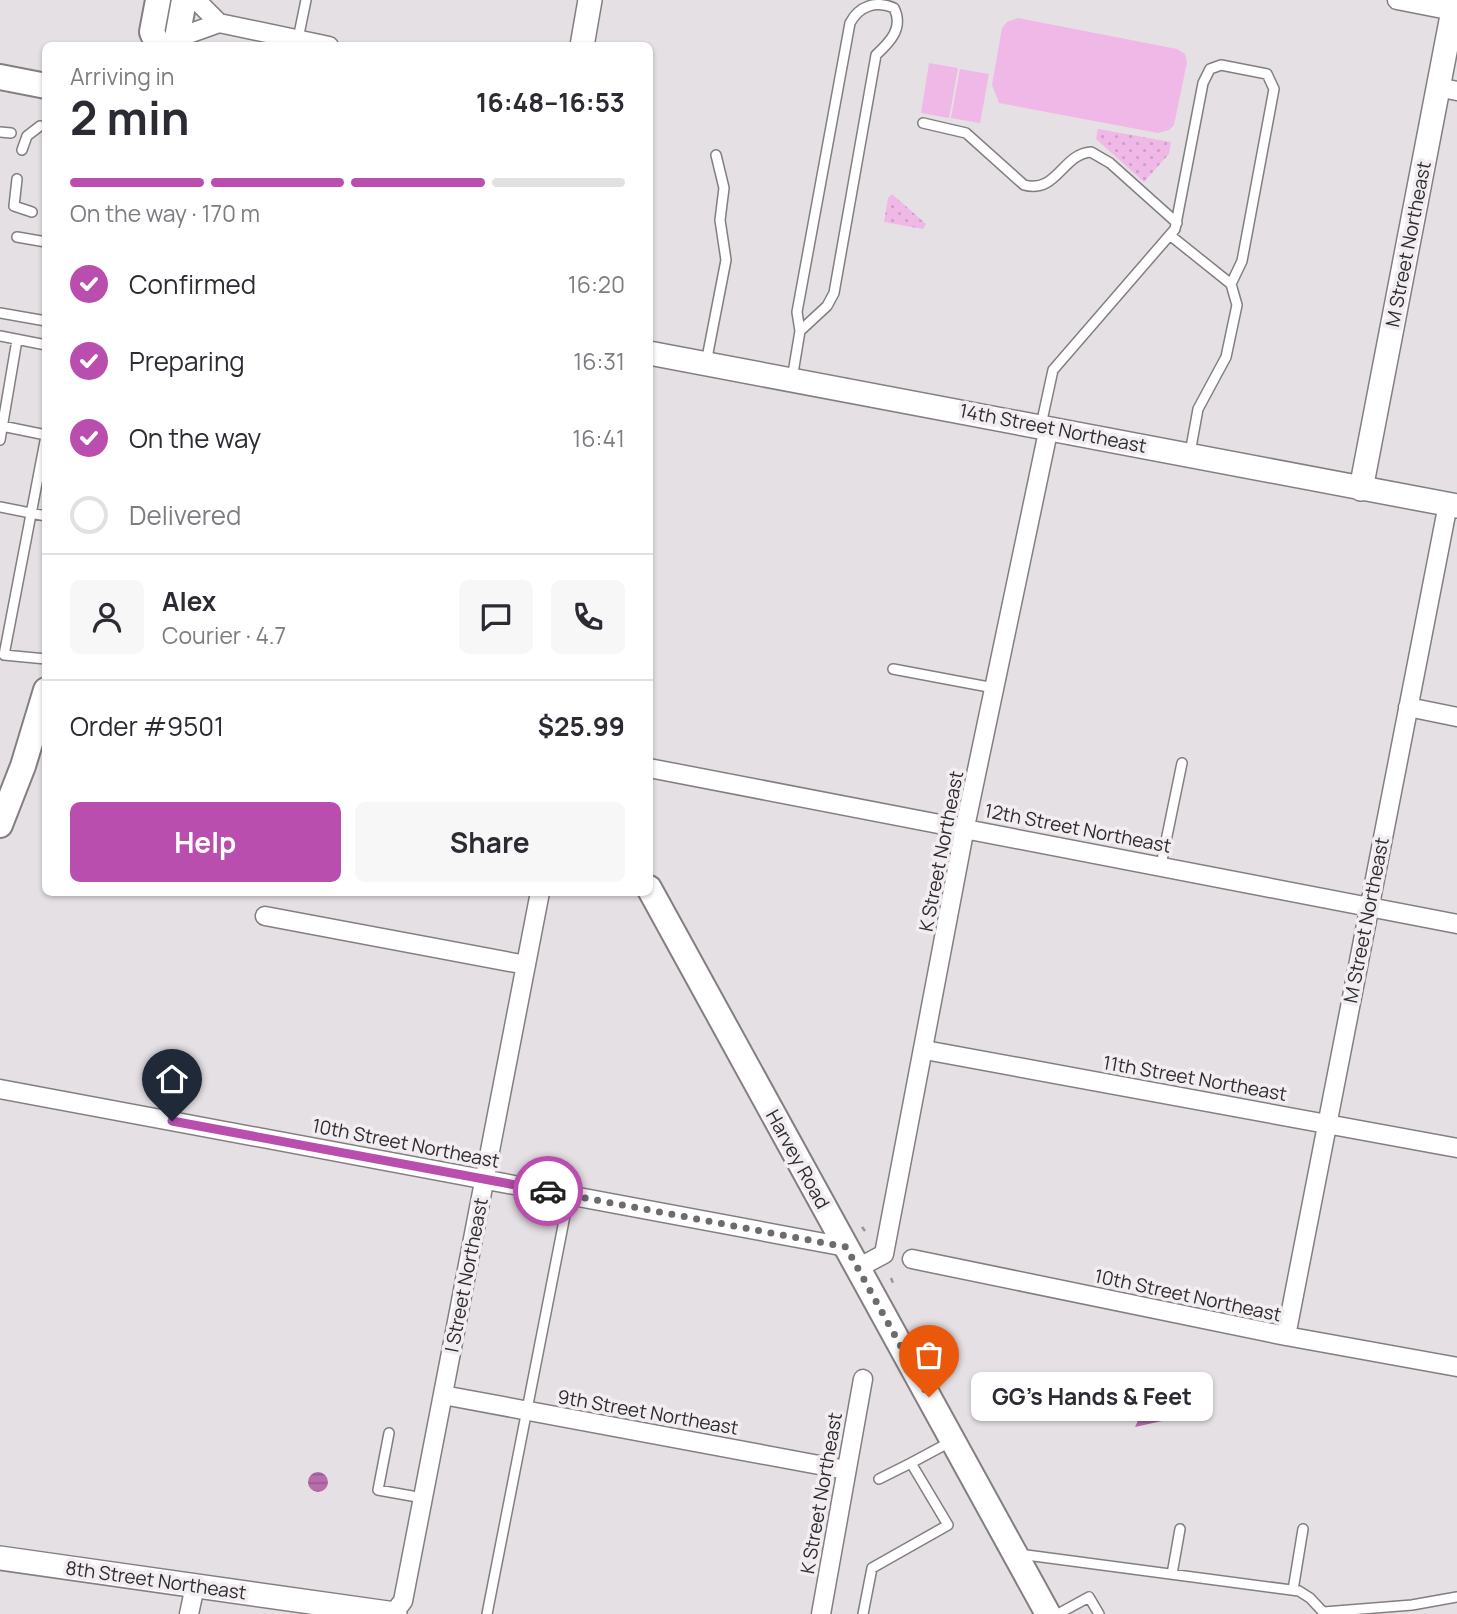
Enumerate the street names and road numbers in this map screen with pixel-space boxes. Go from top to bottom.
street label: M Street Northeast [1379,159,1437,329]
street label: 14th Street Northeast [957,397,1149,459]
street label: K Street Northeast [913,768,969,934]
street label: 12th Street Northeast [982,797,1174,859]
street label: M Street Northeast [1337,835,1395,1005]
street label: 11th Street Northeast [1101,1049,1289,1107]
street label: Harvey Road [760,1105,836,1213]
street label: 10th Street Northeast [310,1112,502,1174]
street label: I Street Northeast [438,1196,494,1354]
street label: 10th Street Northeast [1092,1262,1284,1328]
street label: 9th Street Northeast [556,1383,740,1441]
street label: K Street Northeast [794,1410,848,1576]
street label: 8th Street Northeast [64,1554,248,1606]

